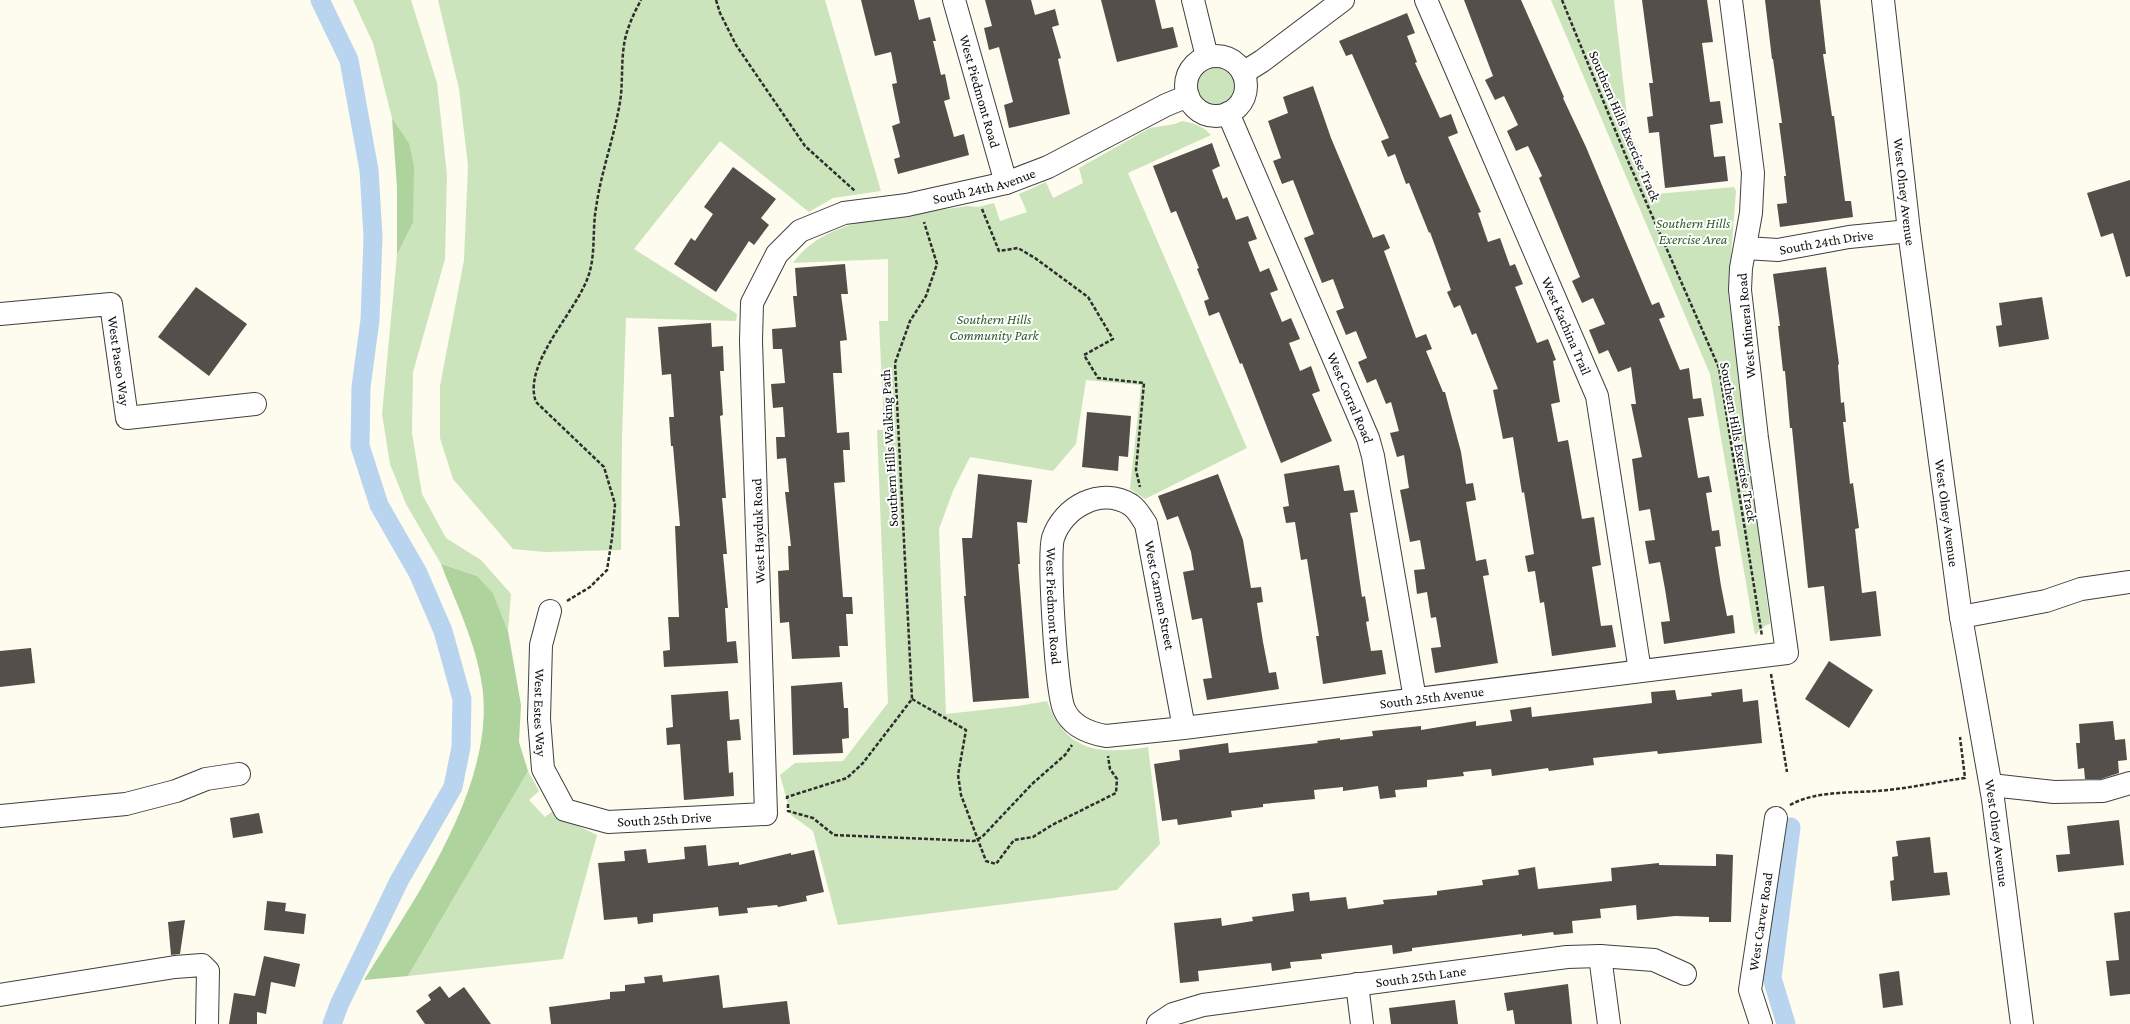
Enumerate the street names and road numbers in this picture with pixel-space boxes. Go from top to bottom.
street label: West Piedmont Road [956,33,1004,150]
street label: Southern Hills Exercise Track [1586,48,1664,204]
street label: West Olney Avenue [1891,137,1919,247]
street label: South 24th Avenue [931,165,1038,207]
street label: South 24th Drive [1778,227,1874,258]
street label: West Mineral Road [1733,272,1759,379]
street label: West Kachina Trail [1539,274,1595,378]
street label: West Paseo Way [105,315,133,408]
street label: West Corral Road [1324,350,1377,445]
street label: Southern Hills Exercise Track [1717,361,1761,524]
street label: Southern Hills Walking Path [877,368,901,527]
street label: West Olney Avenue [1932,458,1962,568]
street label: West Hayduk Road [748,477,768,584]
street label: West Carmen Street [1142,539,1179,651]
street label: West Piedmont Road [1043,547,1065,666]
street label: West Estes Way [531,668,550,758]
street label: South 25th Avenue [1379,683,1485,712]
street label: West Olney Avenue [1982,778,2012,888]
street label: South 25th Drive [617,809,712,830]
street label: West Carver Road [1745,871,1776,972]
street label: South 25th Lane [1375,962,1467,990]

